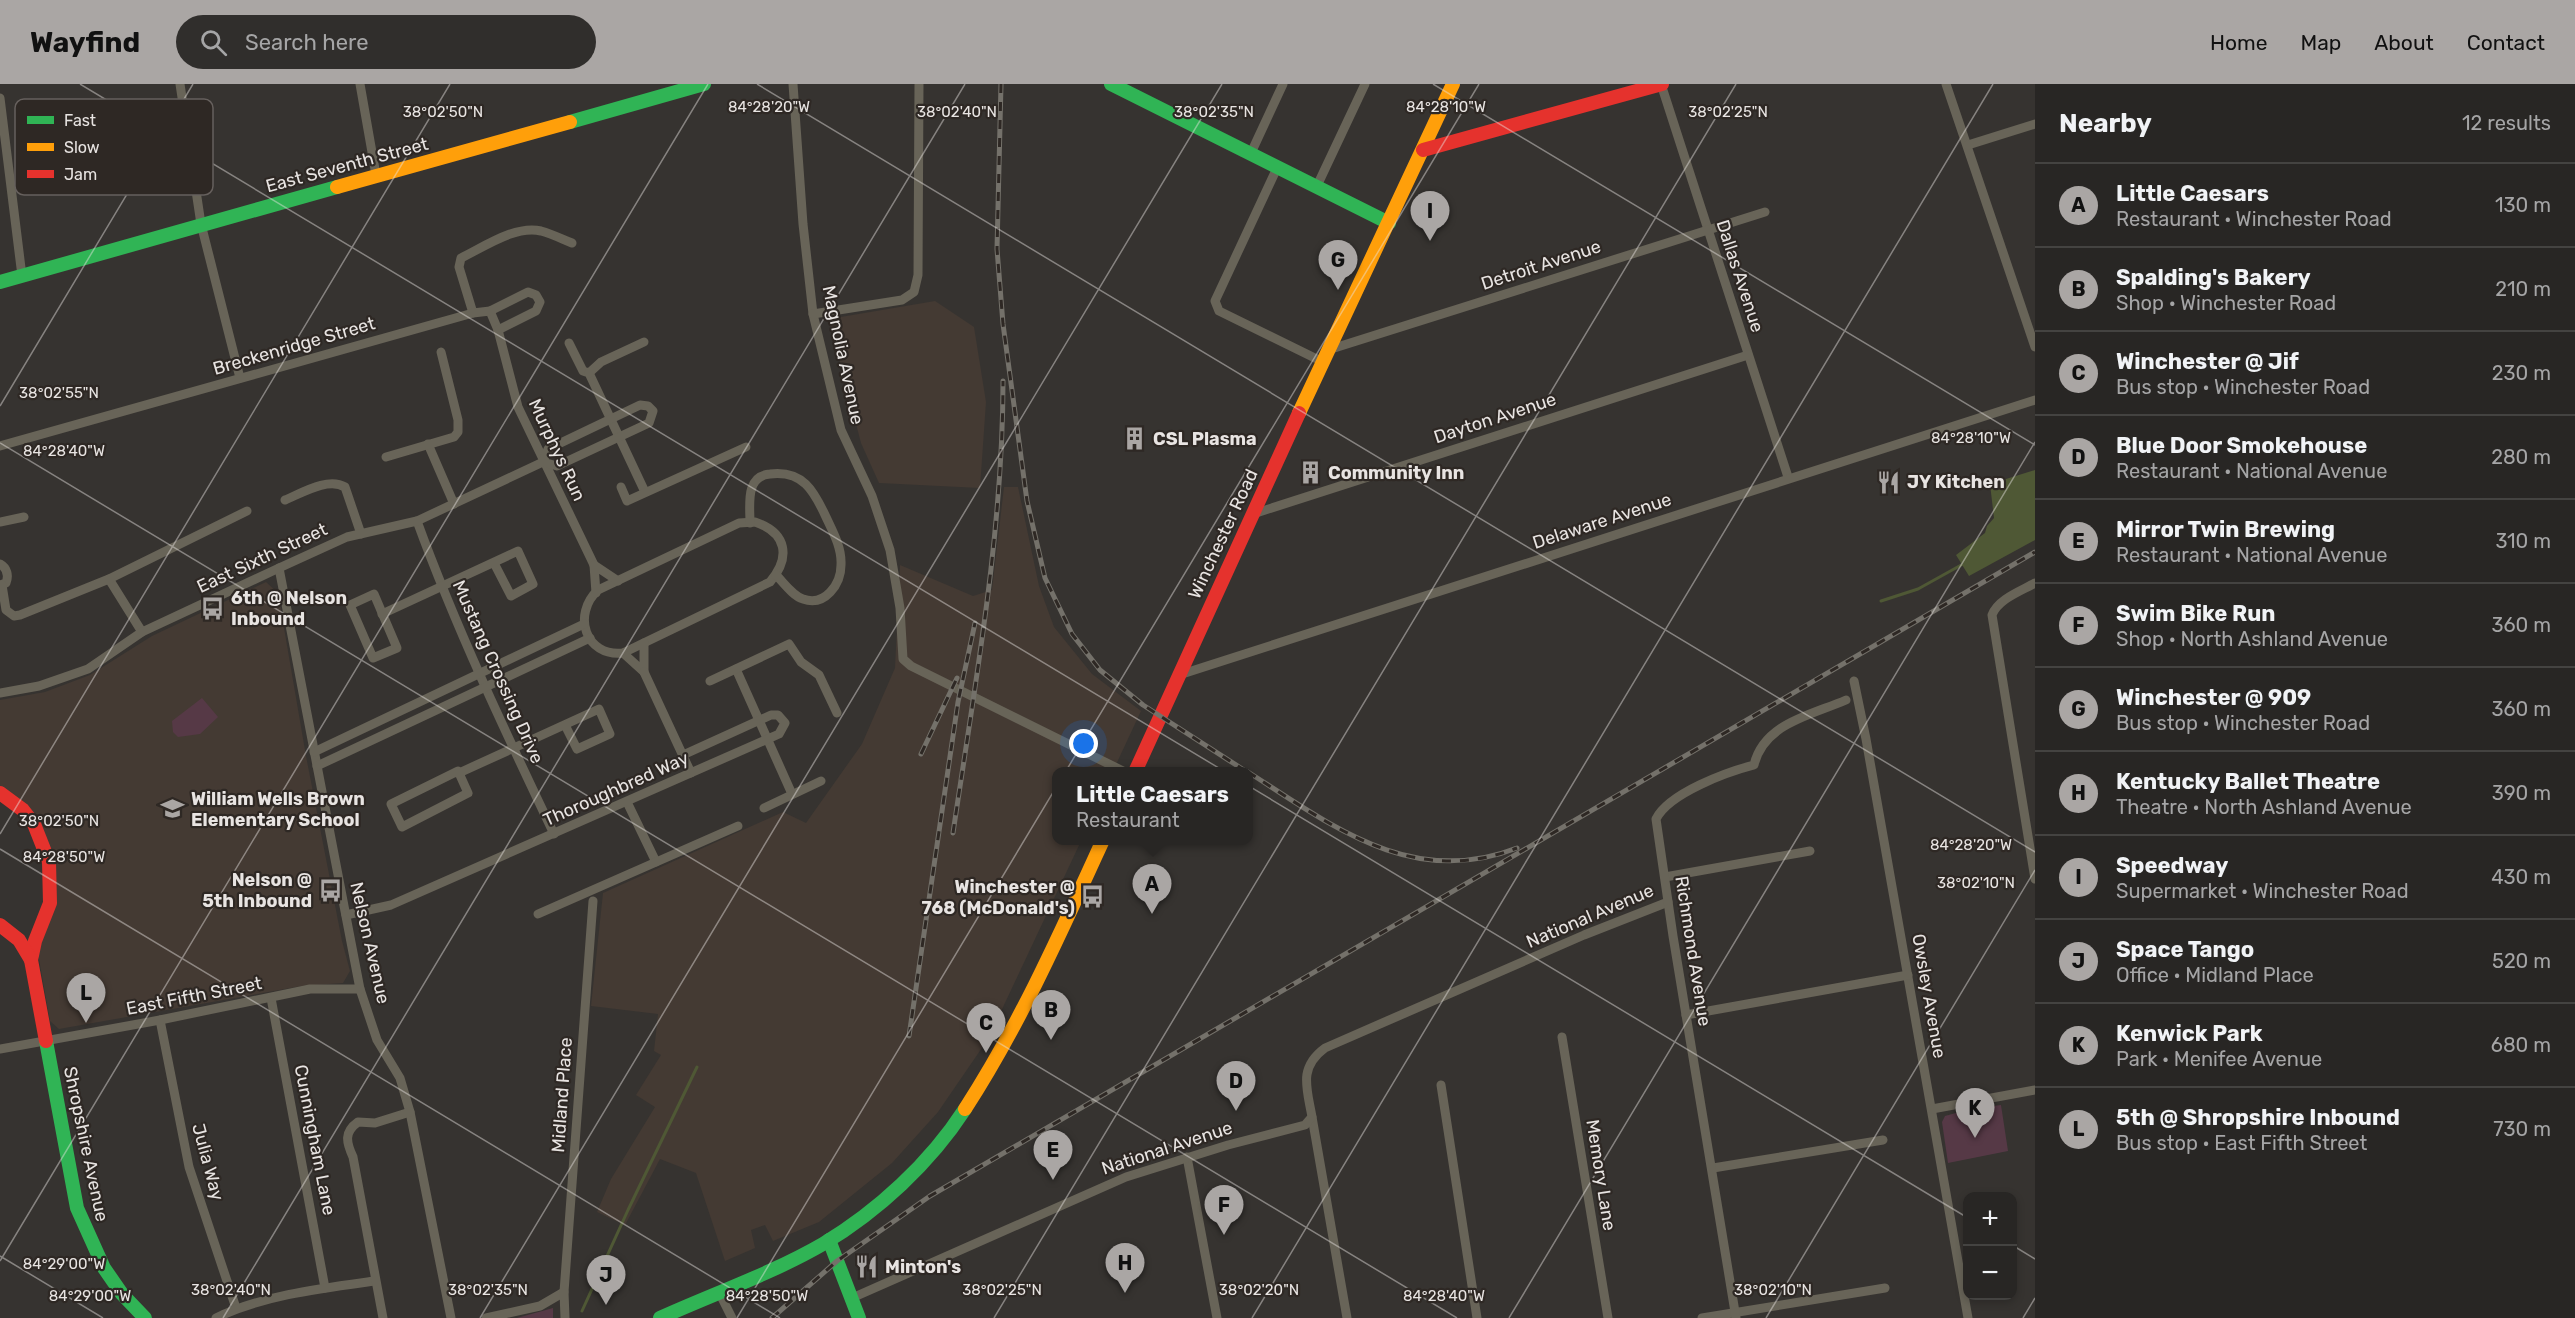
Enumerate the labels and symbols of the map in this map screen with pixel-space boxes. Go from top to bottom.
text: 84°28'20"W [728,98,810,116]
text: 84°28'10"W [1406,98,1486,116]
legend [15,99,213,195]
text: 38°02'50"N [403,103,483,121]
text: 38°02'40"N [917,103,997,121]
text: 38°02'35"N [1174,103,1254,121]
text: 38°02'25"N [1688,103,1768,121]
text: Fast [64,111,96,130]
street label: East Seventh Street [263,133,431,197]
text: Slow [64,138,100,157]
text: Jam [64,165,97,184]
pin: I [1410,192,1450,241]
street label: Dallas Avenue [1711,217,1769,335]
street label: Detroit Avenue [1478,235,1604,295]
pin: G [1318,240,1358,290]
street label: Magnolia Avenue [817,283,869,427]
street label: Breckenridge Street [210,312,378,380]
text: 38°02'55"N [19,384,99,402]
street label: Dayton Avenue [1431,388,1559,448]
street label: Murphys Run [524,395,590,505]
building icon: CSL Plasma [1122,426,1148,452]
place label: CSL Plasma [1153,428,1257,450]
text: 84°28'10"W [1931,429,2011,447]
text: 84°28'40"W [23,442,105,460]
building icon: Community Inn [1297,460,1323,486]
place label: Community Inn [1328,462,1464,484]
street label: Winchester Road [1183,466,1263,602]
restaurant icon: JY Kitchen [1876,469,1902,495]
place label: JY Kitchen [1907,471,2005,493]
street label: Delaware Avenue [1530,488,1674,554]
street label: East Sixth Street [193,518,331,598]
street label: Mustang Crossing Drive [448,577,548,767]
place label: 6th @ Nelson Inbound [231,587,347,630]
bus stop icon: 6th @ Nelson Inbound [200,595,226,621]
your location [1069,729,1098,758]
street label: Thoroughbred Way [540,747,692,831]
place label: William Wells Brown Elementary School [191,788,365,831]
school or university icon: William Wells Brown Elementary School [160,796,186,822]
text: 38°02'50"N [19,812,99,830]
text: 84°28'20"W [1930,836,2012,854]
text: 84°28'50"W [23,848,105,866]
pin: A [1132,864,1172,914]
place label: Nelson @ 5th Inbound [202,869,312,912]
street label: Richmond Avenue [1670,874,1716,1028]
text: 38°02'10"N [1937,874,2015,892]
place label: Winchester @ 768 (McDonald's) [922,876,1075,919]
bus stop icon: Nelson @ 5th Inbound [317,877,343,903]
street label: National Avenue [1523,879,1657,953]
street label: Nelson Avenue [345,880,395,1006]
bus stop icon: Winchester @ 768 (McDonald's) [1080,884,1106,910]
street label: Owsley Avenue [1907,932,1951,1060]
street label: East Fifth Street [124,972,264,1020]
pin: L [66,974,106,1023]
pin: B [1032,990,1070,1040]
pin: C [966,1004,1006,1053]
street label: Midland Place [547,1037,577,1153]
pin: D [1216,1062,1256,1111]
street label: Cunningham Lane [290,1063,340,1217]
street label: Shropshire Avenue [59,1064,113,1224]
pin: K [1956,1088,1994,1138]
street label: National Avenue [1099,1116,1235,1180]
street label: Memory Lane [1581,1118,1621,1232]
street label: Julia Way [187,1121,229,1203]
pin: E [1034,1130,1072,1180]
pin: F [1204,1186,1244,1235]
pin: H [1106,1244,1144,1293]
restaurant icon: Minton's [854,1254,880,1280]
text: 84°29'00"W [23,1255,105,1273]
pin: J [586,1256,626,1305]
place label: Minton's [885,1256,961,1278]
text: 38°02'40"N [191,1281,271,1299]
text: 38°02'35"N [448,1281,528,1299]
text: 38°02'25"N [962,1281,1042,1299]
text: 38°02'20"N [1219,1281,1299,1299]
text: 38°02'10"N [1734,1281,1812,1299]
text: 84°29'00"W [49,1287,131,1305]
text: 84°28'50"W [726,1287,808,1305]
text: 84°28'40"W [1403,1287,1485,1305]

